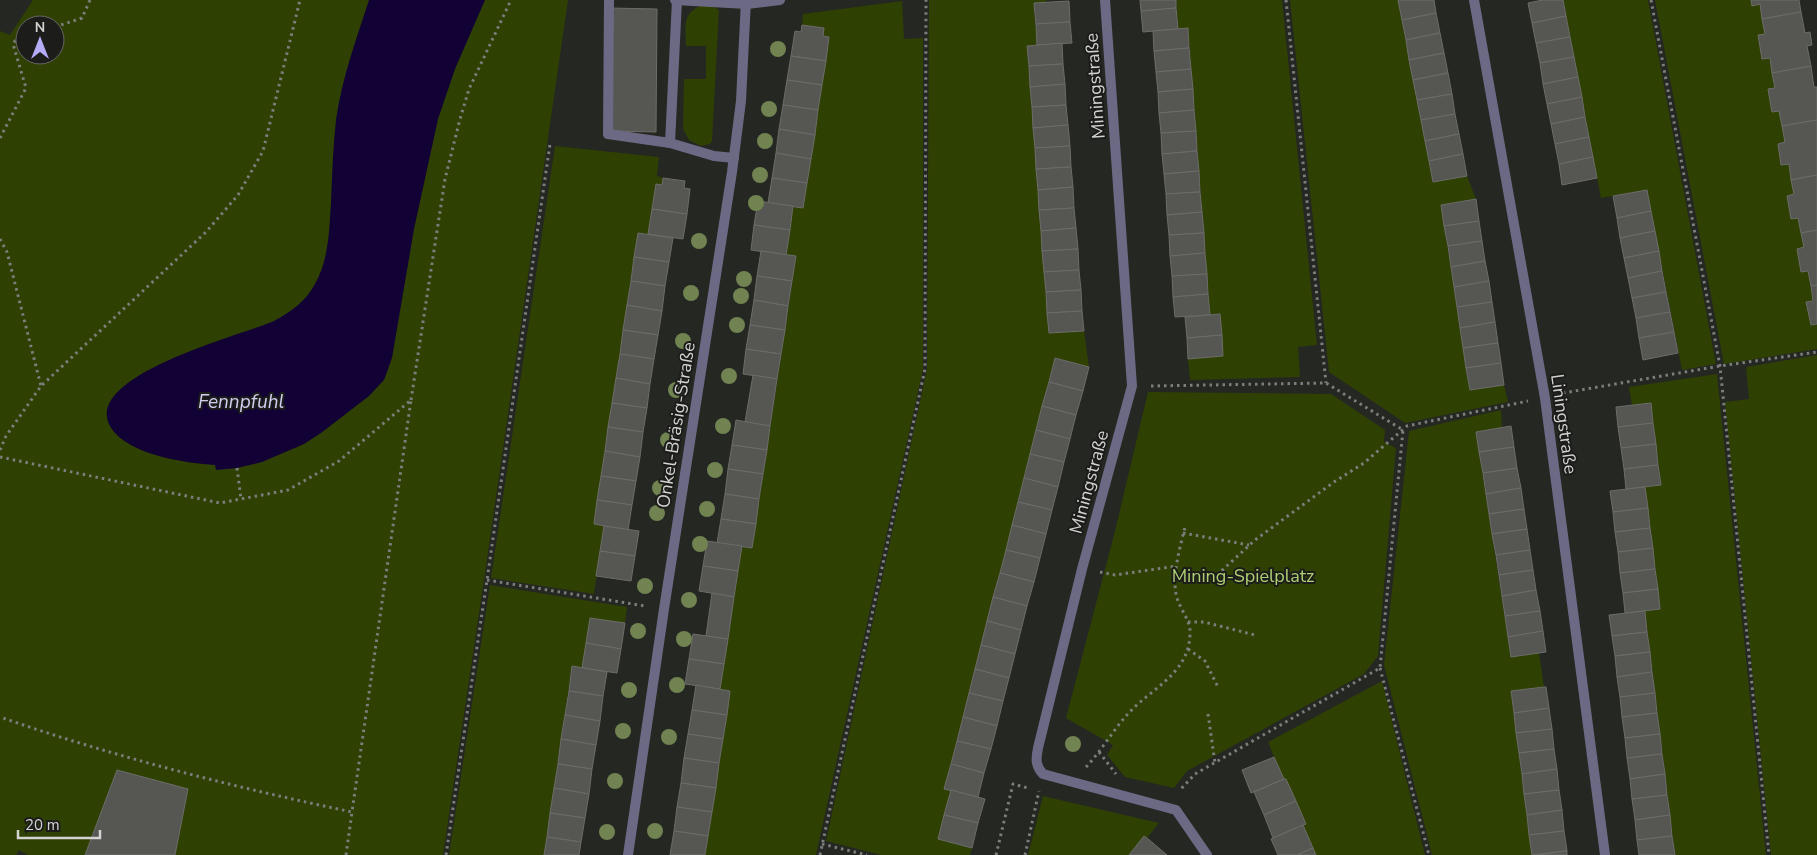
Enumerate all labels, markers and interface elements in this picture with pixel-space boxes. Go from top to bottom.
north arrow [15,15,65,65]
text: N [35,18,45,37]
street label: Miningstraße [1079,32,1111,140]
street label: Onkel-Bräsig-Straße [651,340,701,510]
street label: Liningstraße [1545,373,1583,475]
water label: Fennpfuhl [198,389,284,415]
street label: Miningstraße [1064,428,1114,536]
park label: Mining-Spielplatz [1172,564,1314,588]
scale bar [18,808,100,840]
text: 20 m [25,815,60,835]

